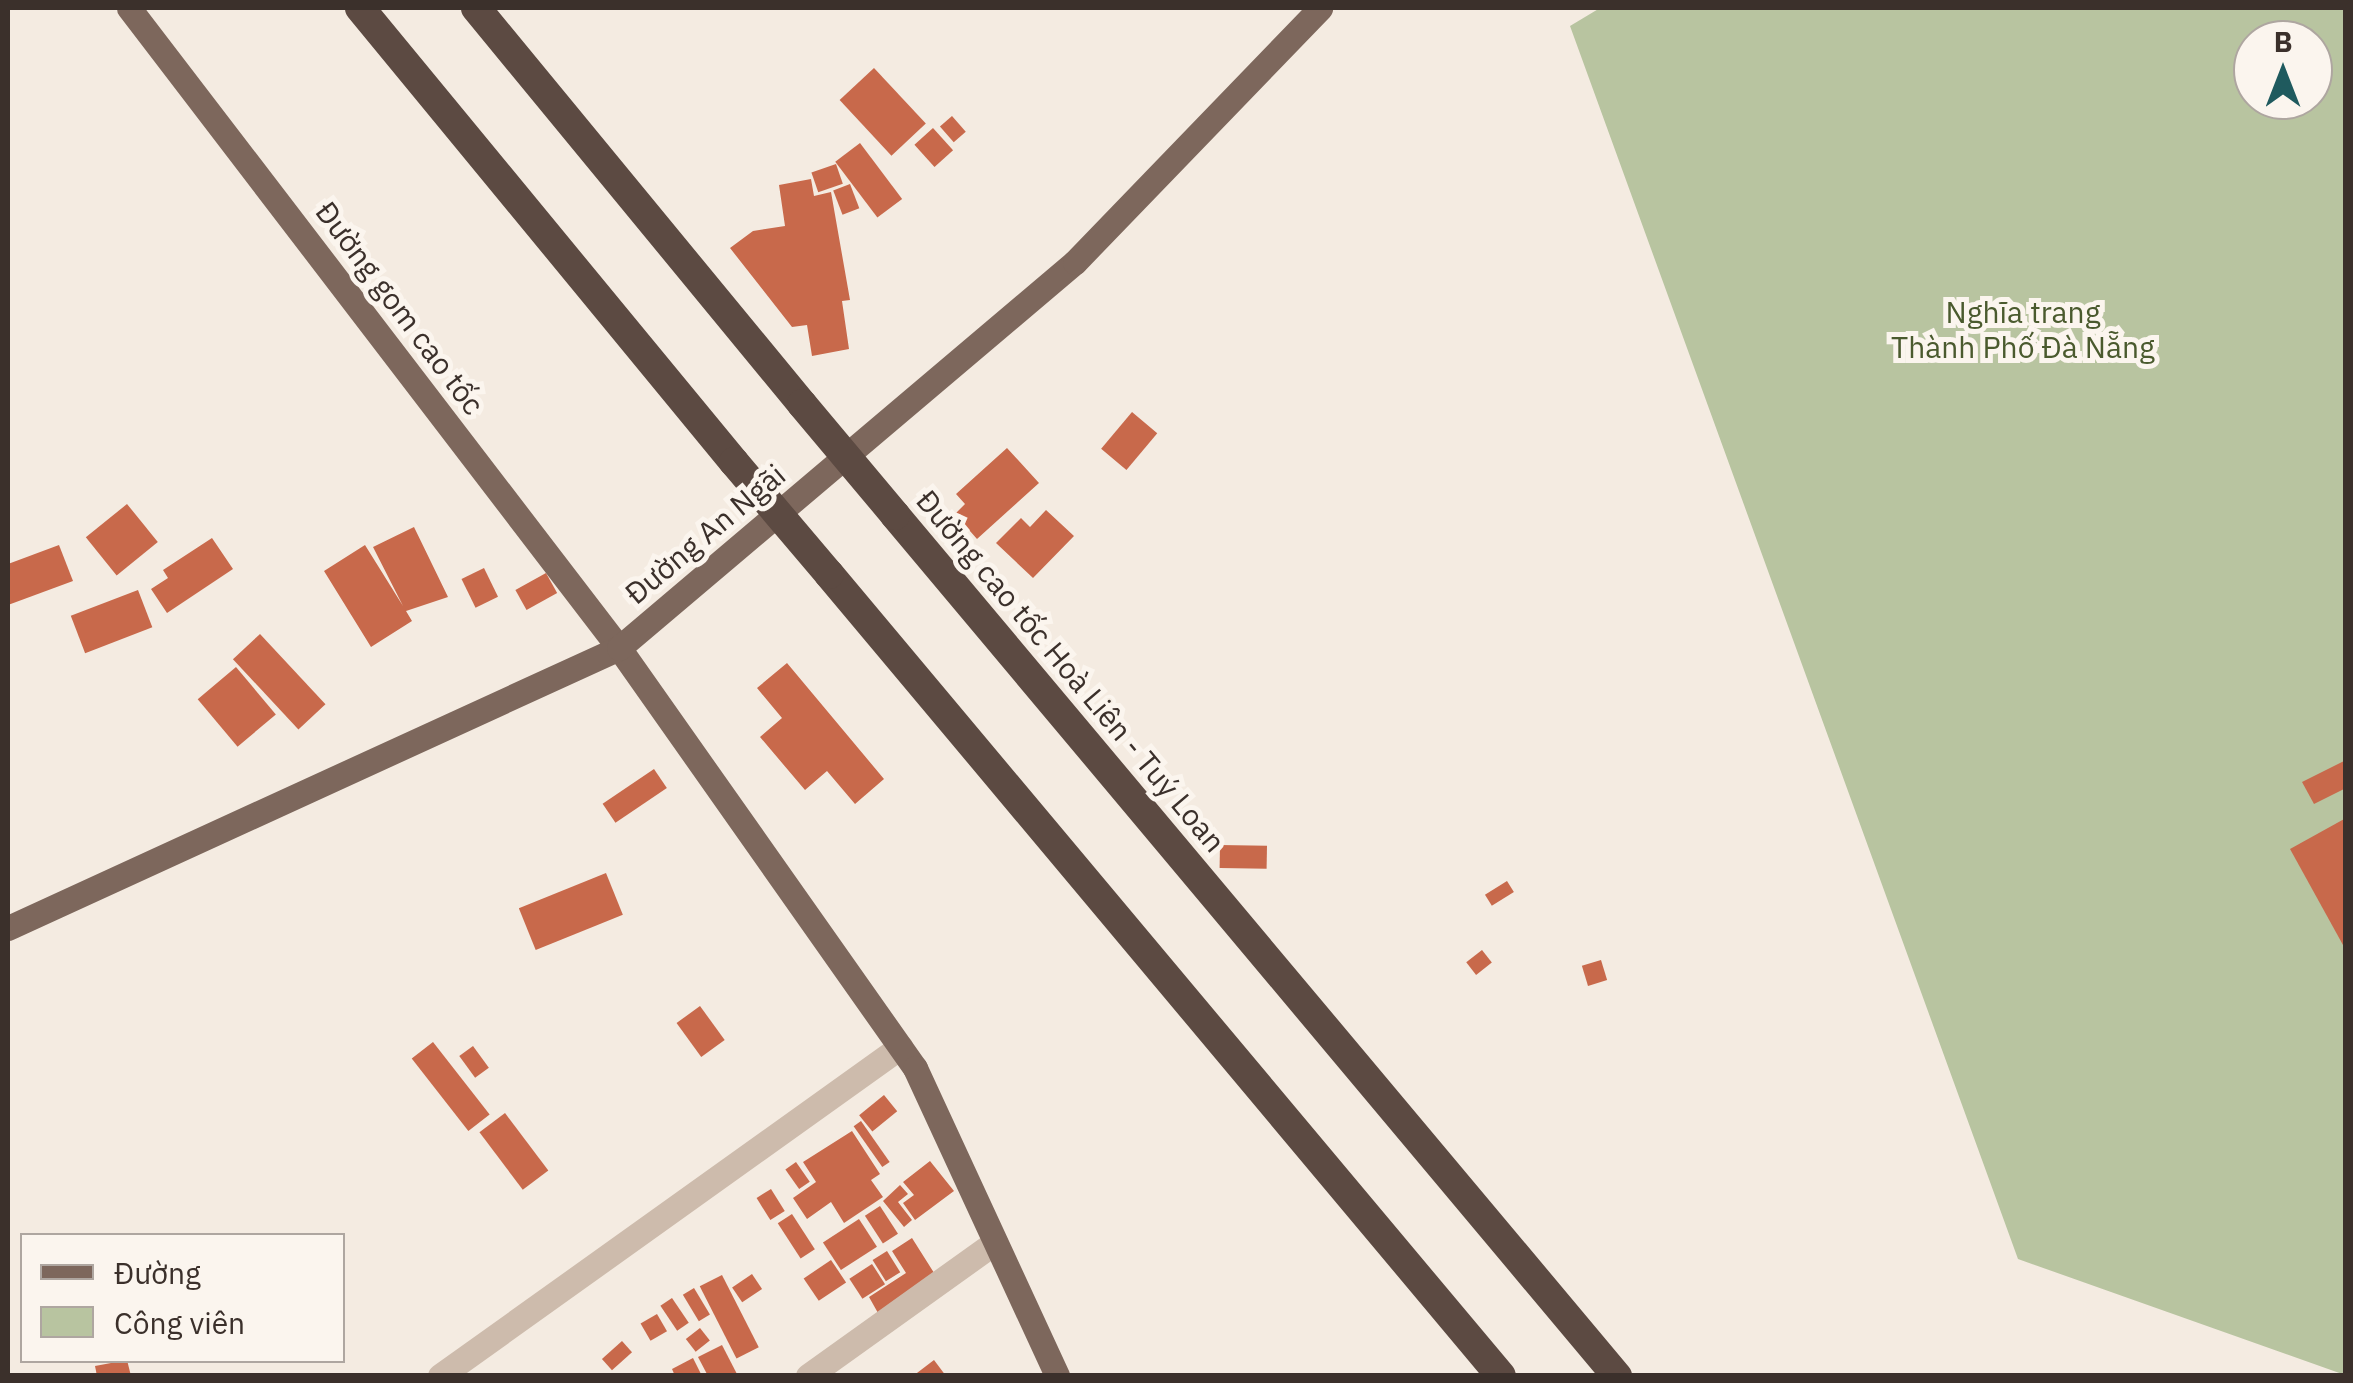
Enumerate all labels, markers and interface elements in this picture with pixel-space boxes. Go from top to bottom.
north arrow [2233,20,2333,120]
text: B [2274,23,2292,60]
street label: Đường gom cao tốc [308,195,492,421]
park label: Nghĩa trang Thành Phố Đà Nẵng [1891,294,2155,364]
street label: Đường An Ngãi [618,457,792,611]
street label: Đường cao tốc Hoà Liên - Tuý Loan [909,483,1233,859]
legend [20,1233,345,1363]
text: Đường [114,1253,201,1292]
text: Công viên [114,1303,245,1342]

